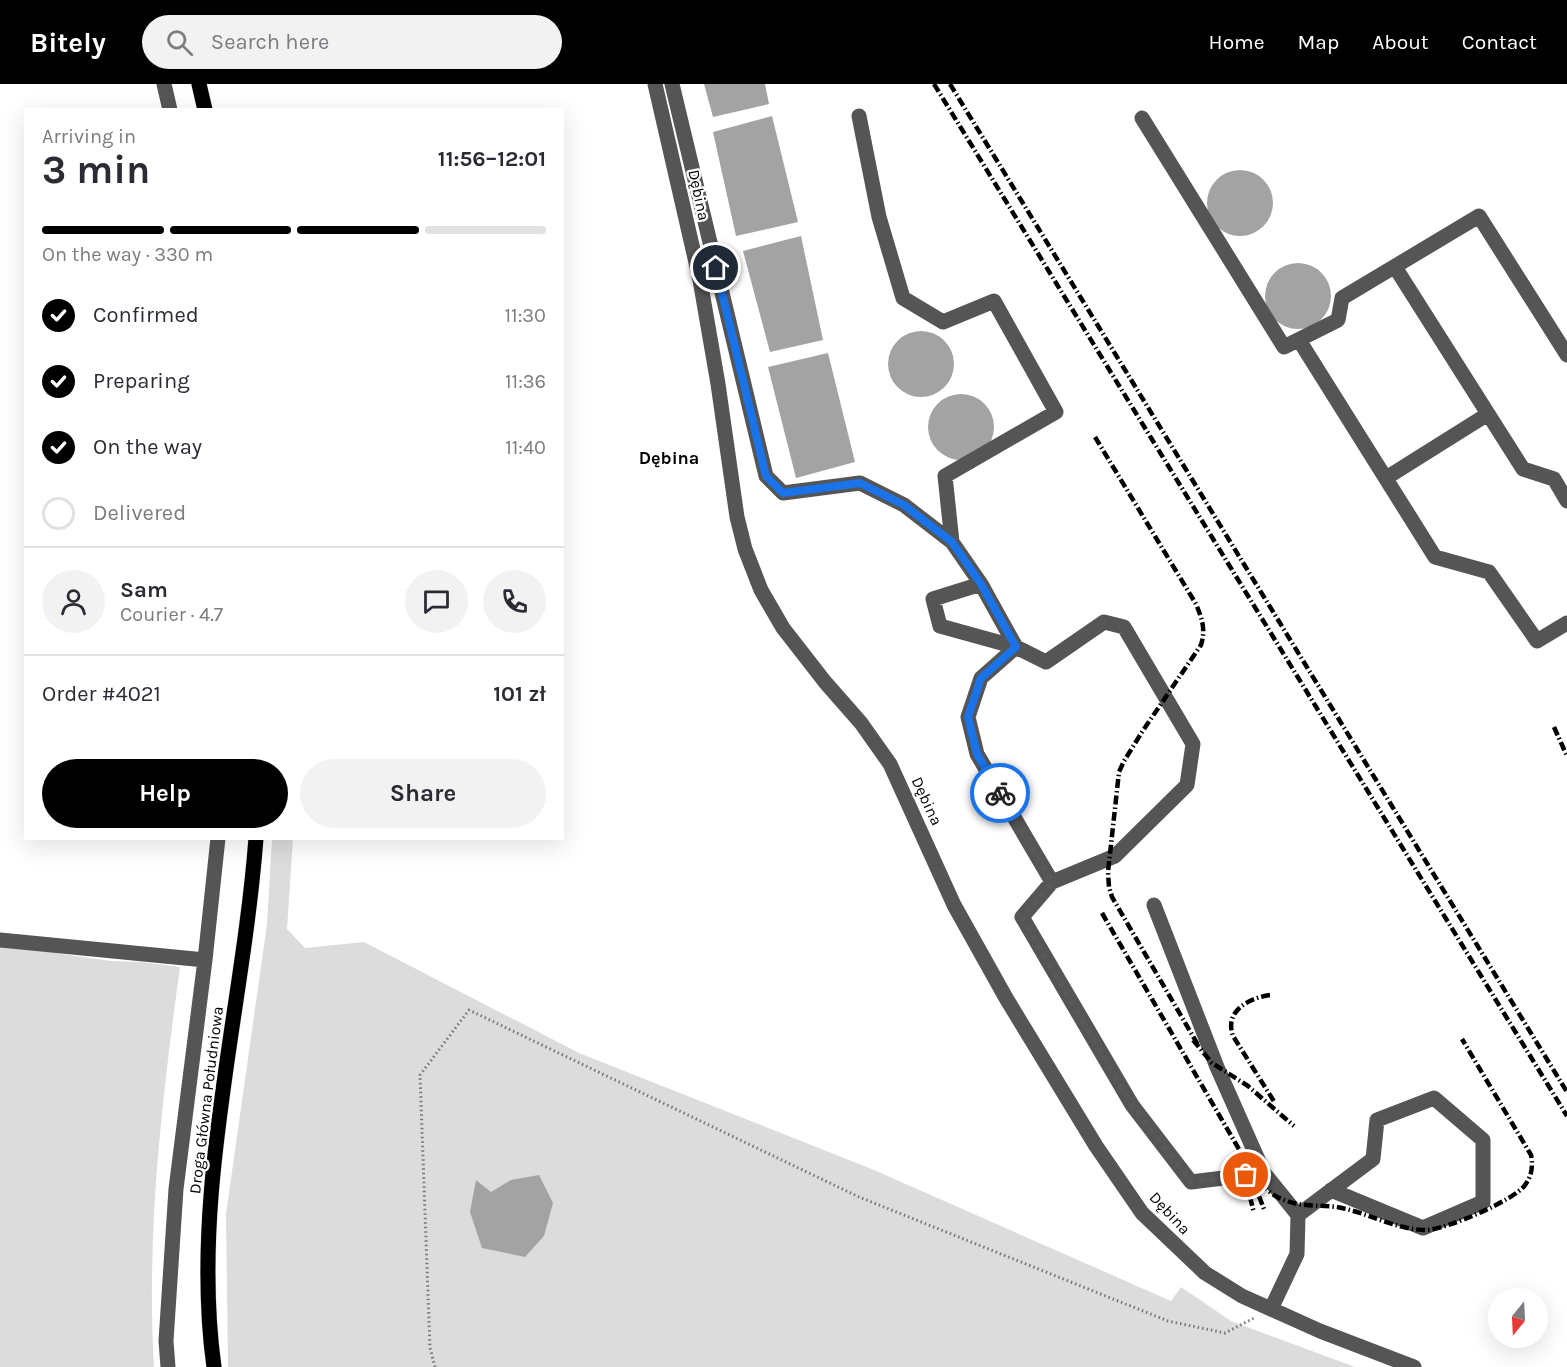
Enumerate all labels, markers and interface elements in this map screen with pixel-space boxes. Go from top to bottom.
search box [142,15,562,69]
text: Bitely [30,26,106,59]
icon: search [163,26,196,59]
text: Search here [211,29,329,55]
text: Home [1209,30,1265,54]
text: Map [1298,30,1339,54]
text: About [1372,30,1429,54]
text: Contact [1462,30,1537,54]
text: Arriving in [42,125,136,148]
text: 11:56–12:01 [438,146,546,172]
text: 3 min [42,147,150,193]
street label: Dębina [684,168,714,222]
pin [690,242,741,293]
text: On the way · 330 m [42,243,213,266]
icon: home [699,251,732,284]
icon: check [42,299,75,332]
text: Confirmed [93,302,199,328]
text: 11:30 [504,304,546,327]
icon: check [42,365,75,398]
text: Preparing [93,368,190,394]
text: 11:36 [505,370,546,393]
icon: check [42,431,75,464]
text: On the way [93,434,202,460]
text: 11:40 [505,436,546,459]
district label: Dębina [639,447,699,469]
text: Delivered [93,500,186,526]
button: person [42,570,105,633]
button: chat [405,570,468,633]
button: phone [483,570,546,633]
text: Sam [120,577,168,603]
text: Courier · 4.7 [120,603,223,626]
text: Order #4021 [42,681,161,707]
text: 101 zł [493,681,546,707]
button: Help [42,759,288,828]
button: Share [300,759,546,828]
courier [970,763,1030,823]
street label: Dębina [908,774,946,828]
icon: bike [984,777,1017,810]
street label: Droga Główna Południowa [185,1005,227,1195]
pin [1220,1149,1271,1200]
icon: bag [1229,1158,1262,1191]
street label: Dębina [1145,1188,1195,1238]
north arrow [1488,1288,1548,1348]
map controls [1488,1288,1548,1348]

